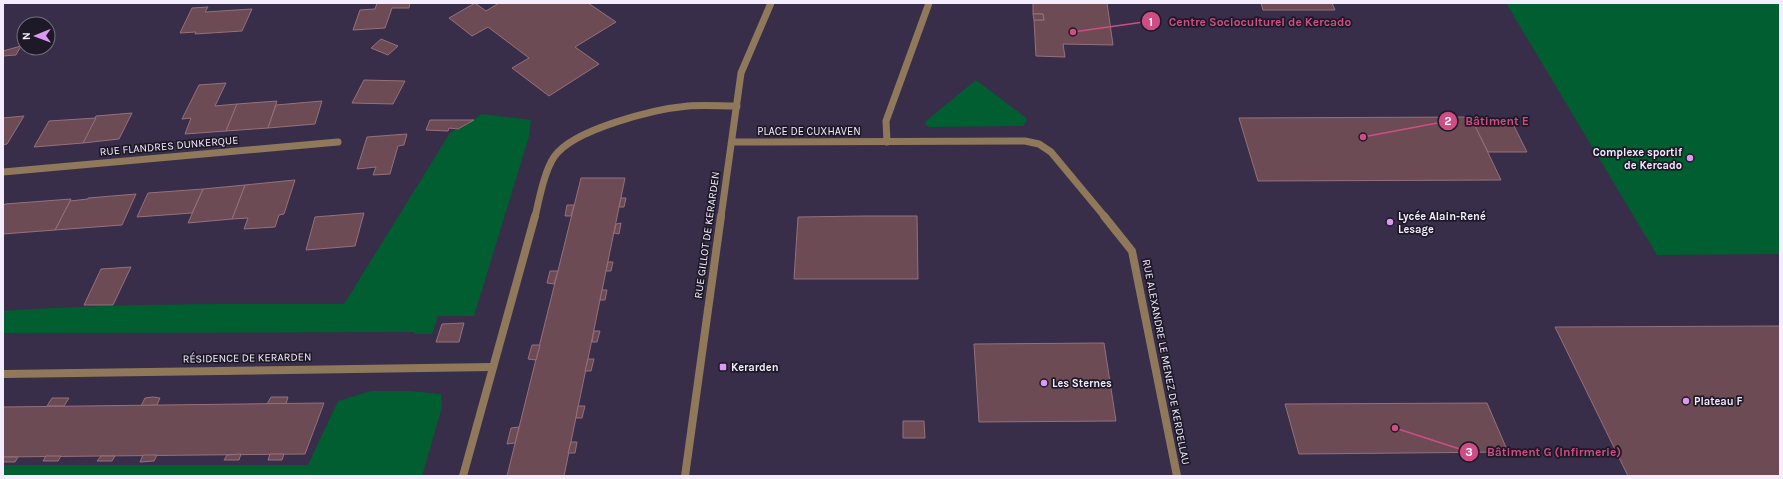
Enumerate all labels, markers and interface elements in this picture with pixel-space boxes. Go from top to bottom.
callout: Centre Socioculturel de Kercado [1141,9,1360,33]
text: 1 [1149,15,1153,29]
text: Centre Socioculturel de Kercado [1169,15,1351,29]
north arrow [16,16,56,56]
text: N [20,32,33,40]
callout: Bâtiment E [1438,109,1537,133]
text: 2 [1444,114,1452,128]
text: Bâtiment E [1465,114,1529,128]
street label: PLACE DE CUXHAVEN [757,125,861,138]
street label: RUE FLANDRES DUNKERQUE [99,133,239,159]
place label: Complexe sportif de Kercado [1593,146,1683,172]
marker: Complexe sportif de Kercado [1685,153,1695,163]
street label: RUE GILLOT DE KERARDEN [692,171,722,299]
place label: Lycée Alain-René Lesage [1398,210,1486,236]
marker: Lycée Alain-René Lesage [1385,217,1395,227]
street label: RUE ALEXANDRE LE MENEZ DE KERDELLAU [1140,258,1192,466]
street label: RÉSIDENCE DE KERARDEN [182,348,312,366]
place label: Kerarden [731,361,779,374]
marker: Kerarden [718,362,728,372]
place label: Les Sternes [1052,377,1112,390]
marker: Les Sternes [1039,378,1049,388]
place label: Plateau F [1694,395,1742,408]
marker: Plateau F [1681,396,1691,406]
callout: Bâtiment G (Infirmerie) [1459,440,1629,464]
text: 3 [1465,445,1473,459]
text: Bâtiment G (Infirmerie) [1487,445,1621,459]

